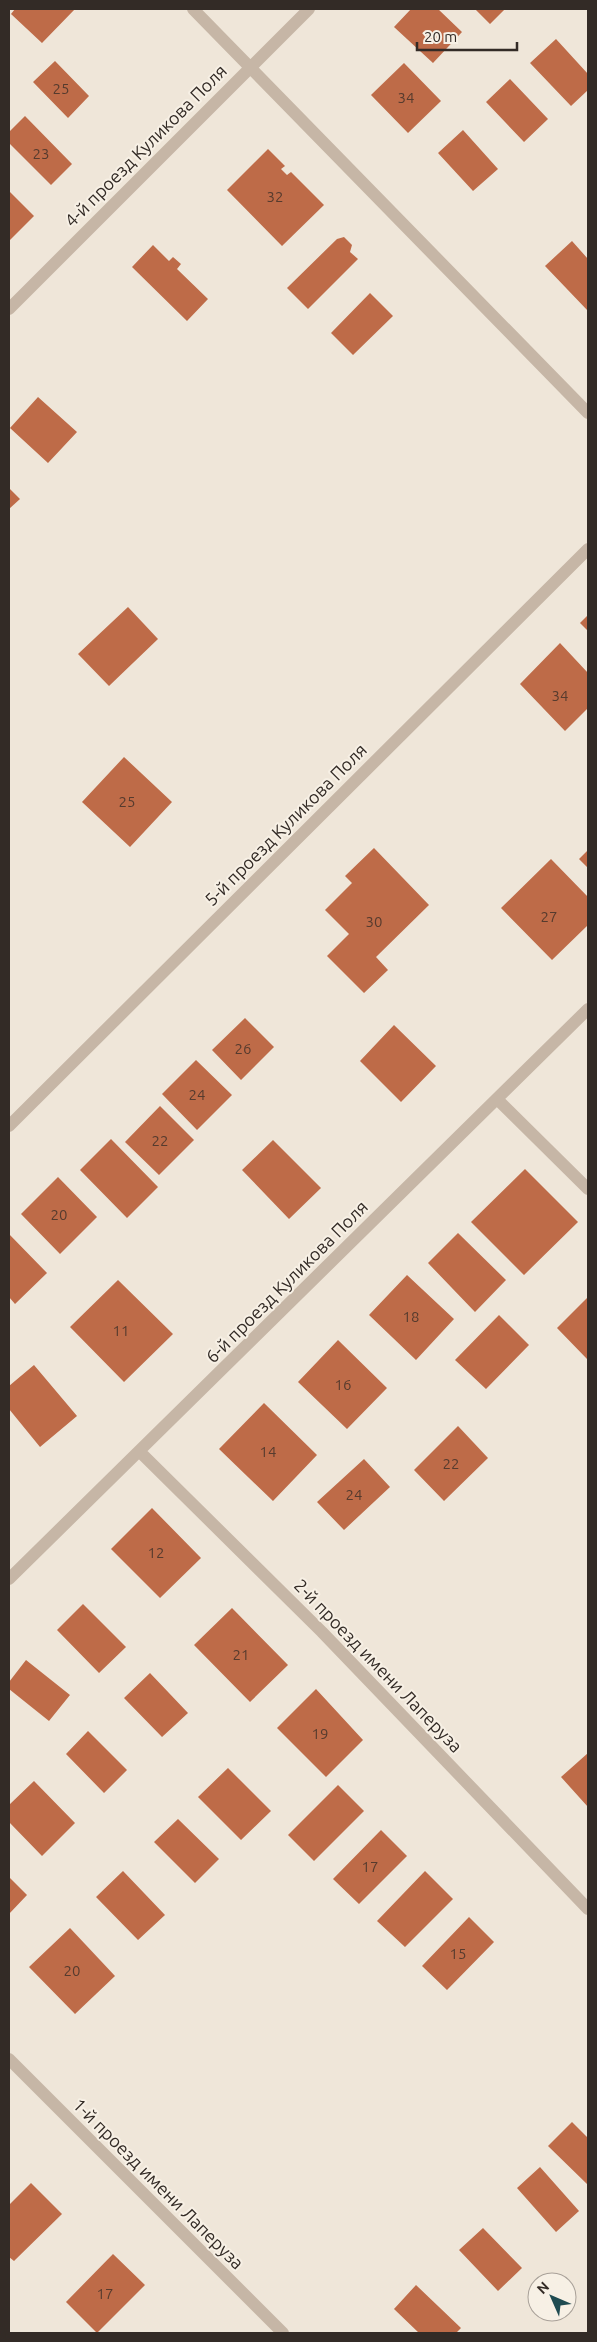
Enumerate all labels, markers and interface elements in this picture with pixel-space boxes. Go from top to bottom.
scale bar [417,20,517,52]
text: 20 m [424,28,457,45]
street label: 4-й проезд Куликова Поля [60,60,230,230]
house number: 25 [53,80,69,97]
house number: 34 [398,89,414,106]
house number: 23 [33,145,49,162]
house number: 32 [267,188,283,205]
house number: 34 [552,687,568,704]
street label: 5-й проезд Куликова Поля [200,739,370,909]
house number: 25 [119,793,135,810]
house number: 27 [541,908,557,925]
house number: 30 [366,913,382,930]
house number: 26 [235,1040,251,1057]
house number: 24 [189,1086,205,1103]
house number: 22 [152,1132,168,1149]
street label: 6-й проезд Куликова Поля [201,1196,371,1366]
house number: 20 [51,1206,67,1223]
house number: 18 [403,1308,419,1325]
house number: 11 [113,1322,129,1339]
house number: 16 [335,1376,351,1393]
house number: 14 [260,1443,276,1460]
house number: 22 [443,1455,459,1472]
house number: 24 [346,1486,362,1503]
house number: 12 [148,1544,164,1561]
street label: 2-й проезд имени Лаперуза [291,1575,467,1756]
house number: 21 [233,1646,249,1663]
house number: 19 [312,1725,328,1742]
house number: 17 [362,1858,378,1875]
house number: 15 [450,1945,466,1962]
house number: 20 [64,1962,80,1979]
street label: 1-й проезд имени Лаперуза [69,2094,248,2273]
north arrow [527,2272,577,2322]
text: N [533,2278,552,2297]
house number: 17 [97,2285,113,2302]

